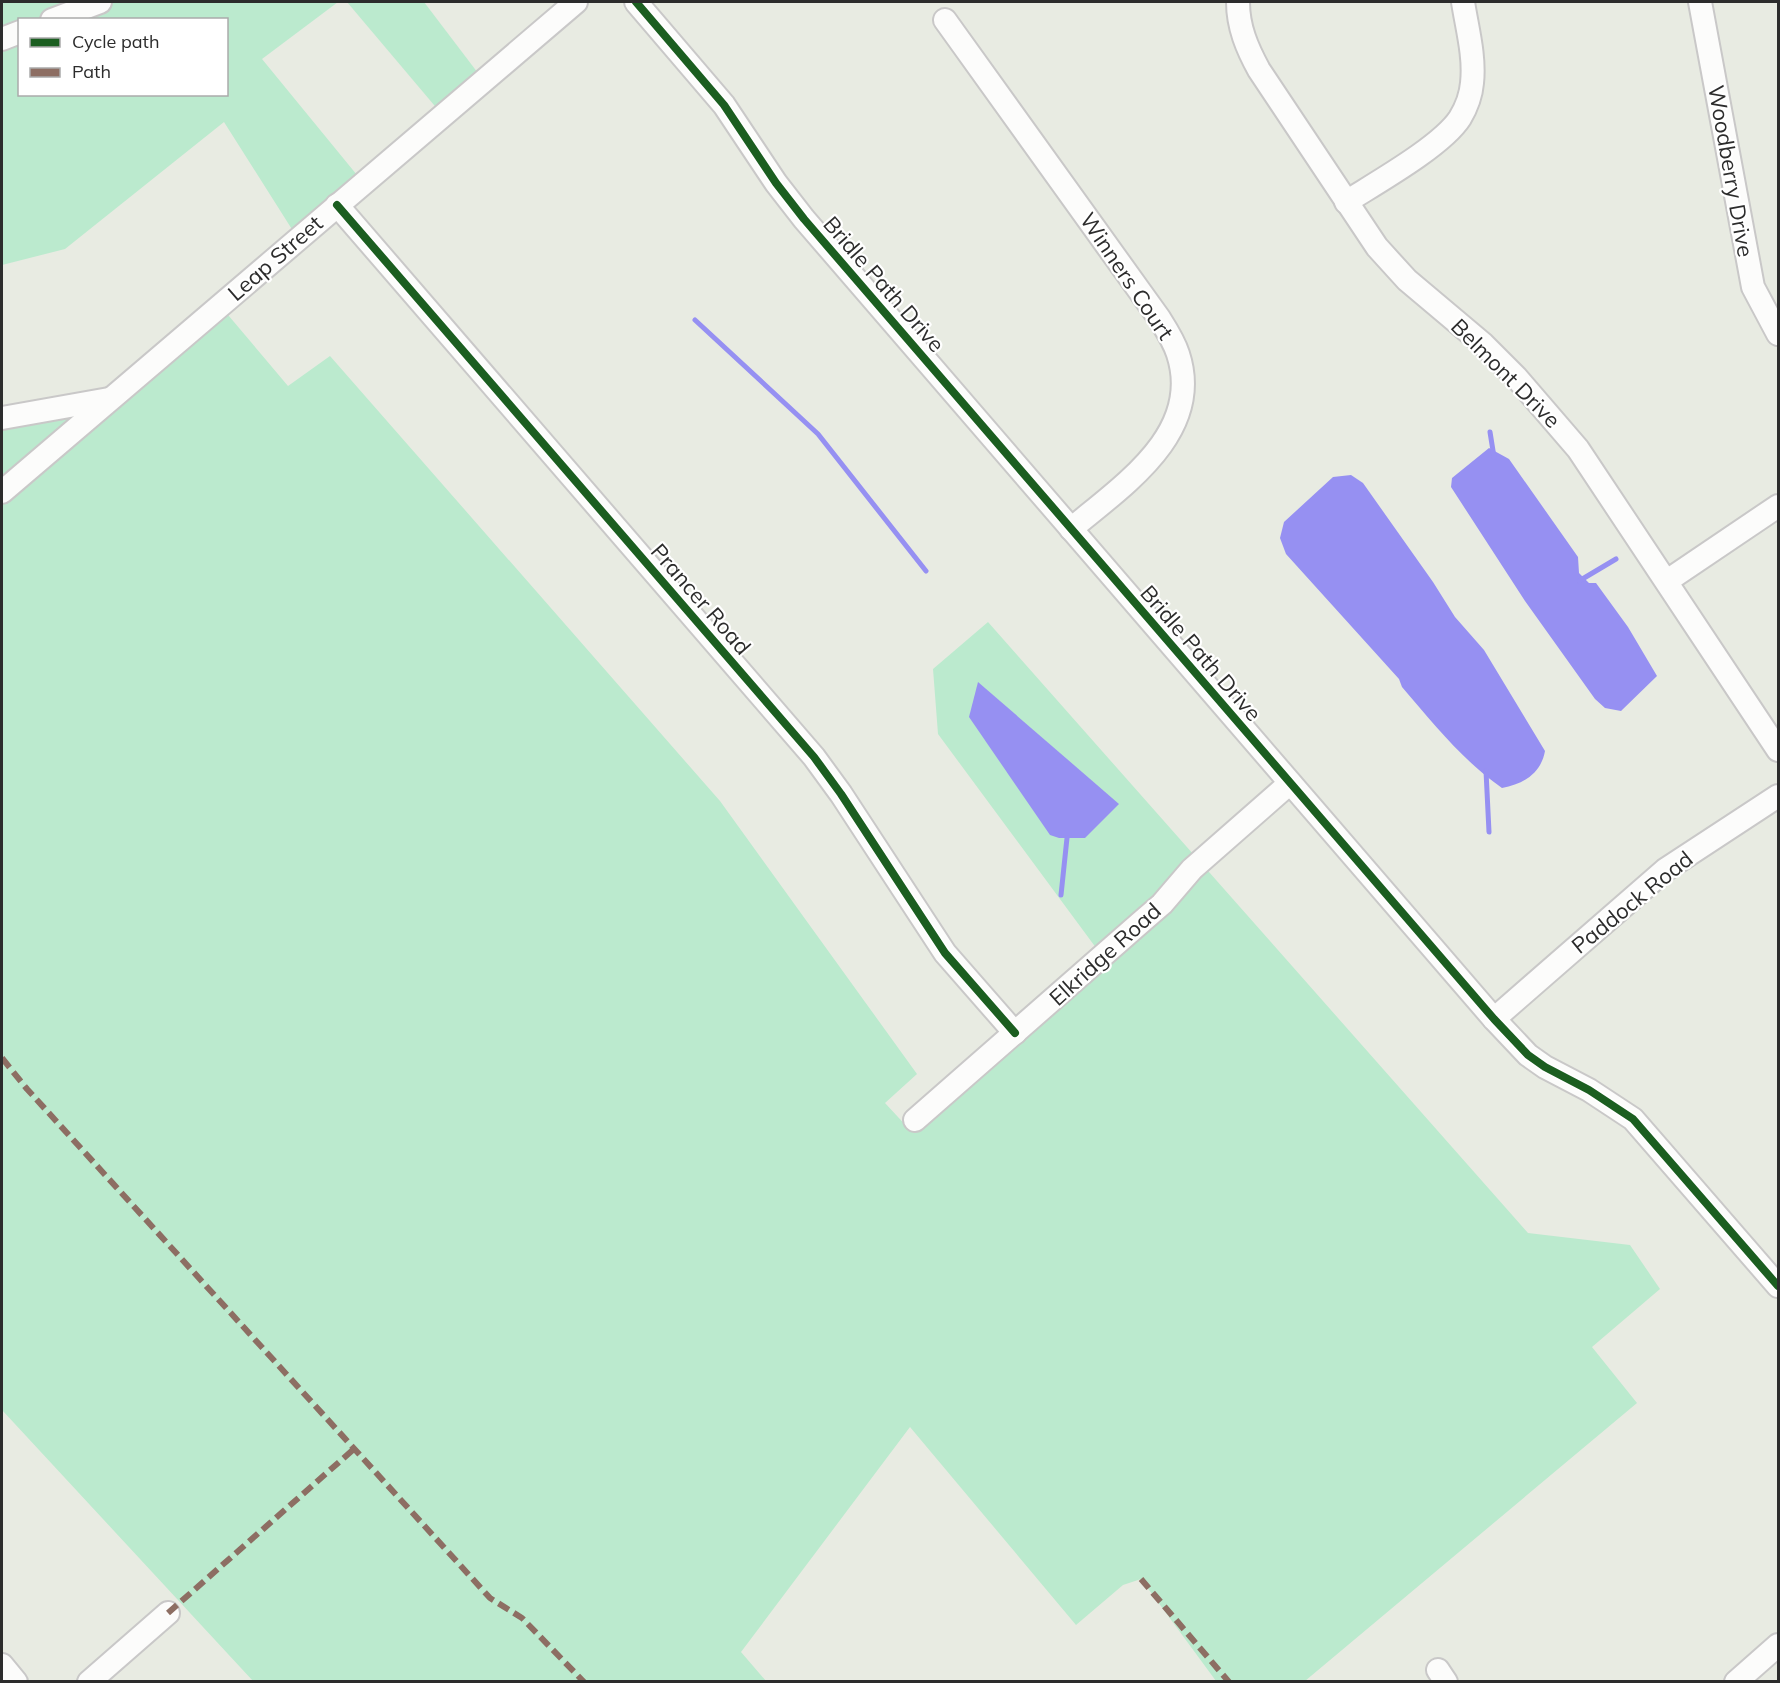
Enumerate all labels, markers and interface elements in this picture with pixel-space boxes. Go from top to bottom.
legend [18,18,228,96]
text: Cycle path [72,30,159,53]
text: Path [72,60,111,83]
street label: Woodberry Drive [1702,83,1760,259]
street label: Winners Court [1074,207,1180,345]
street label: Leap Street [222,209,328,307]
street label: Bridle Path Drive [817,210,951,358]
street label: Belmont Drive [1445,312,1567,434]
street label: Prancer Road [645,538,757,660]
street label: Bridle Path Drive [1134,579,1268,727]
street label: Paddock Road [1566,845,1698,959]
street label: Elkridge Road [1043,896,1167,1012]

